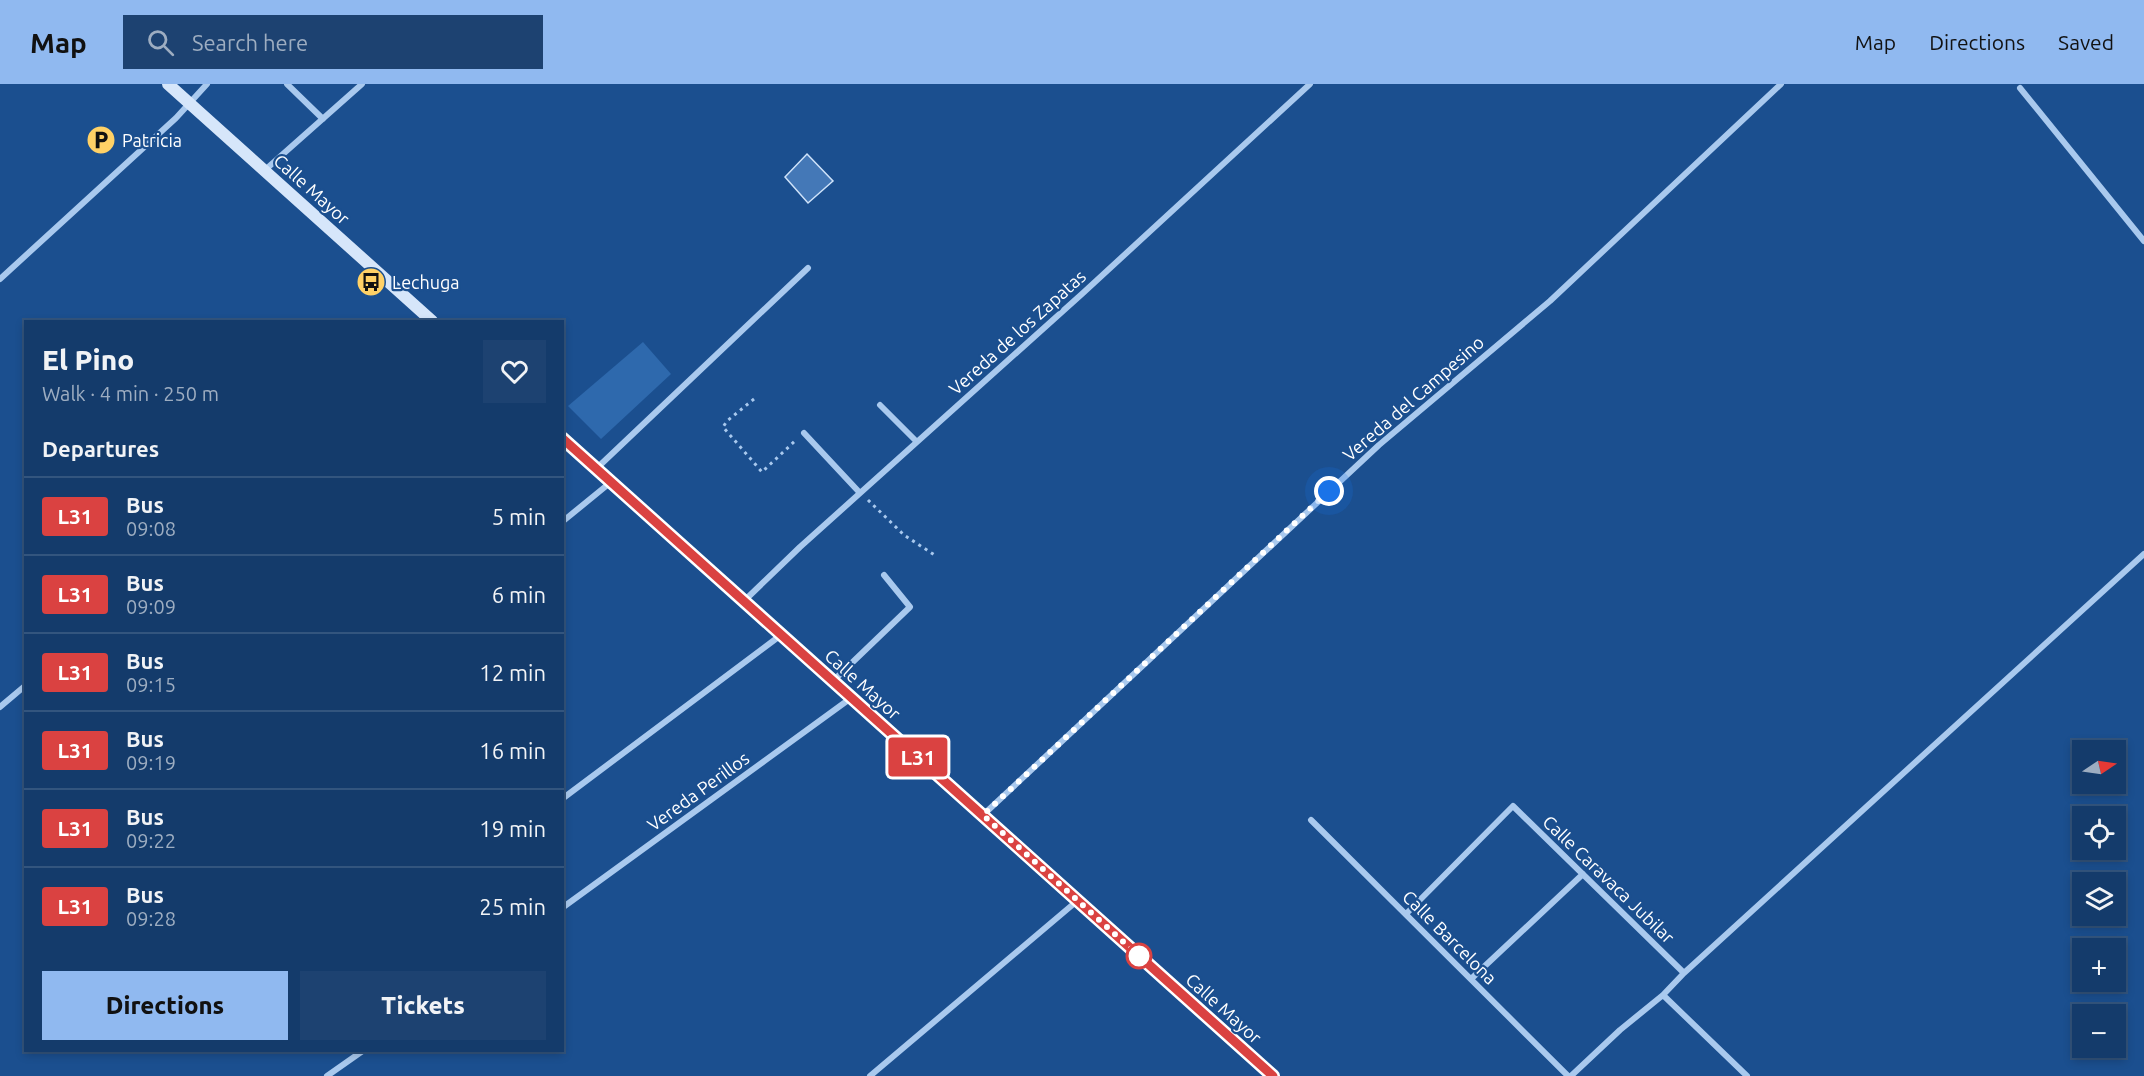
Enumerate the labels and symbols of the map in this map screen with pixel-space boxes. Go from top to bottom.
parking icon: Patricia [85,124,117,156]
place label: Patricia [122,130,182,150]
street label: Calle Mayor [270,150,354,228]
street label: Vereda de los Zapatas [945,265,1089,398]
bus stop icon: Lechuga [355,266,387,298]
place label: Lechuga [392,272,460,292]
street label: Vereda del Campesino [1339,331,1487,465]
your location [1314,476,1344,506]
street label: Calle Mayor [821,645,905,723]
line badge: L31 [884,738,952,776]
north arrow [2072,740,2126,794]
street label: Vereda Perillos [643,747,753,835]
street label: Calle Caravaca Jubilar [1539,811,1679,947]
street label: Calle Barcelona [1399,886,1501,988]
unlabelled marker [1126,943,1152,969]
street label: Calle Mayor [1182,969,1266,1047]

